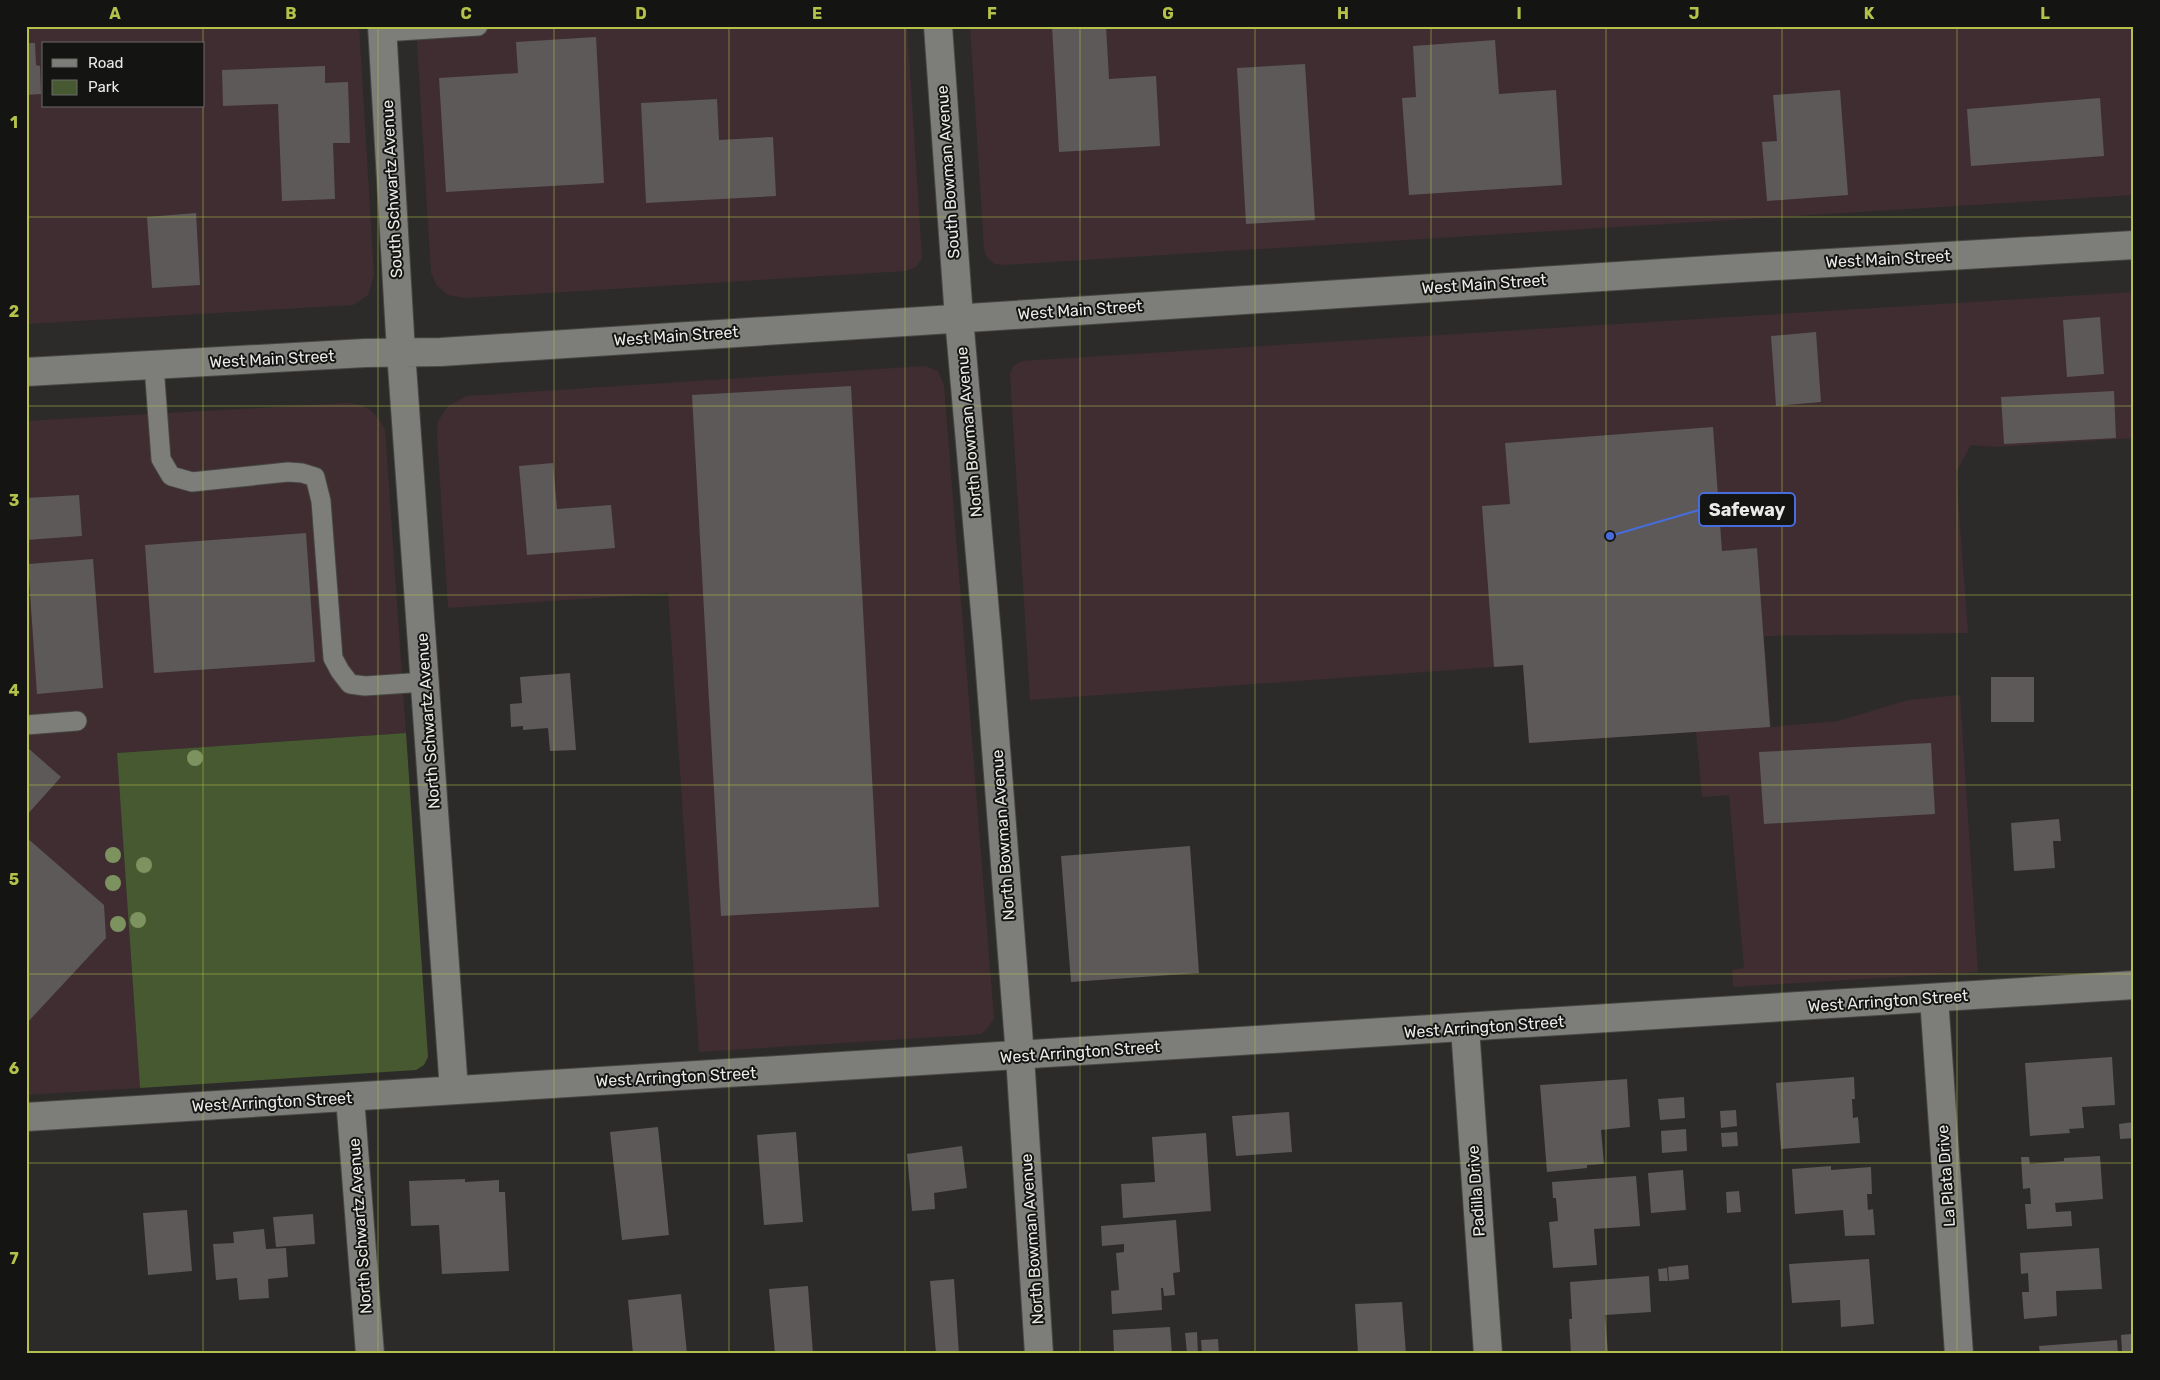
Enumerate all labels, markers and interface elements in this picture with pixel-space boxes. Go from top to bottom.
text: A [109,4,121,23]
text: B [285,4,297,23]
text: C [460,4,472,23]
text: D [635,4,647,23]
text: E [812,4,822,23]
text: F [987,4,997,23]
text: G [1162,4,1174,23]
text: H [1337,4,1349,23]
text: I [1516,4,1522,23]
text: J [1689,4,1699,23]
text: K [1864,4,1875,23]
text: L [2040,4,2050,23]
legend [42,42,205,108]
text: Road [88,54,124,72]
text: Park [88,78,119,96]
street label: South Bowman Avenue [932,85,964,259]
street label: South Schwartz Avenue [378,99,406,279]
text: 1 [10,113,18,132]
street label: West Main Street [1825,246,1951,272]
street label: West Main Street [1421,270,1547,298]
street label: West Main Street [1017,296,1143,324]
text: 2 [9,302,19,321]
street label: West Main Street [613,322,739,350]
street label: West Main Street [209,346,335,372]
street label: North Bowman Avenue [952,346,986,518]
text: 3 [9,491,19,510]
callout: Safeway [1699,493,1795,526]
text: Safeway [1709,499,1786,521]
street label: North Schwartz Avenue [412,632,444,810]
text: 4 [9,681,20,700]
street label: North Bowman Avenue [988,749,1018,921]
text: 5 [9,870,19,889]
street label: West Arrington Street [1807,986,1969,1016]
street label: West Arrington Street [1403,1012,1565,1042]
street label: West Arrington Street [999,1037,1161,1067]
text: 6 [9,1059,19,1078]
street label: West Arrington Street [595,1063,757,1091]
street label: West Arrington Street [191,1088,353,1116]
street label: La Plata Drive [1933,1124,1959,1228]
street label: North Schwartz Avenue [344,1137,376,1315]
street label: Padilla Drive [1463,1145,1489,1237]
street label: North Bowman Avenue [1017,1153,1047,1325]
text: 7 [9,1249,19,1268]

